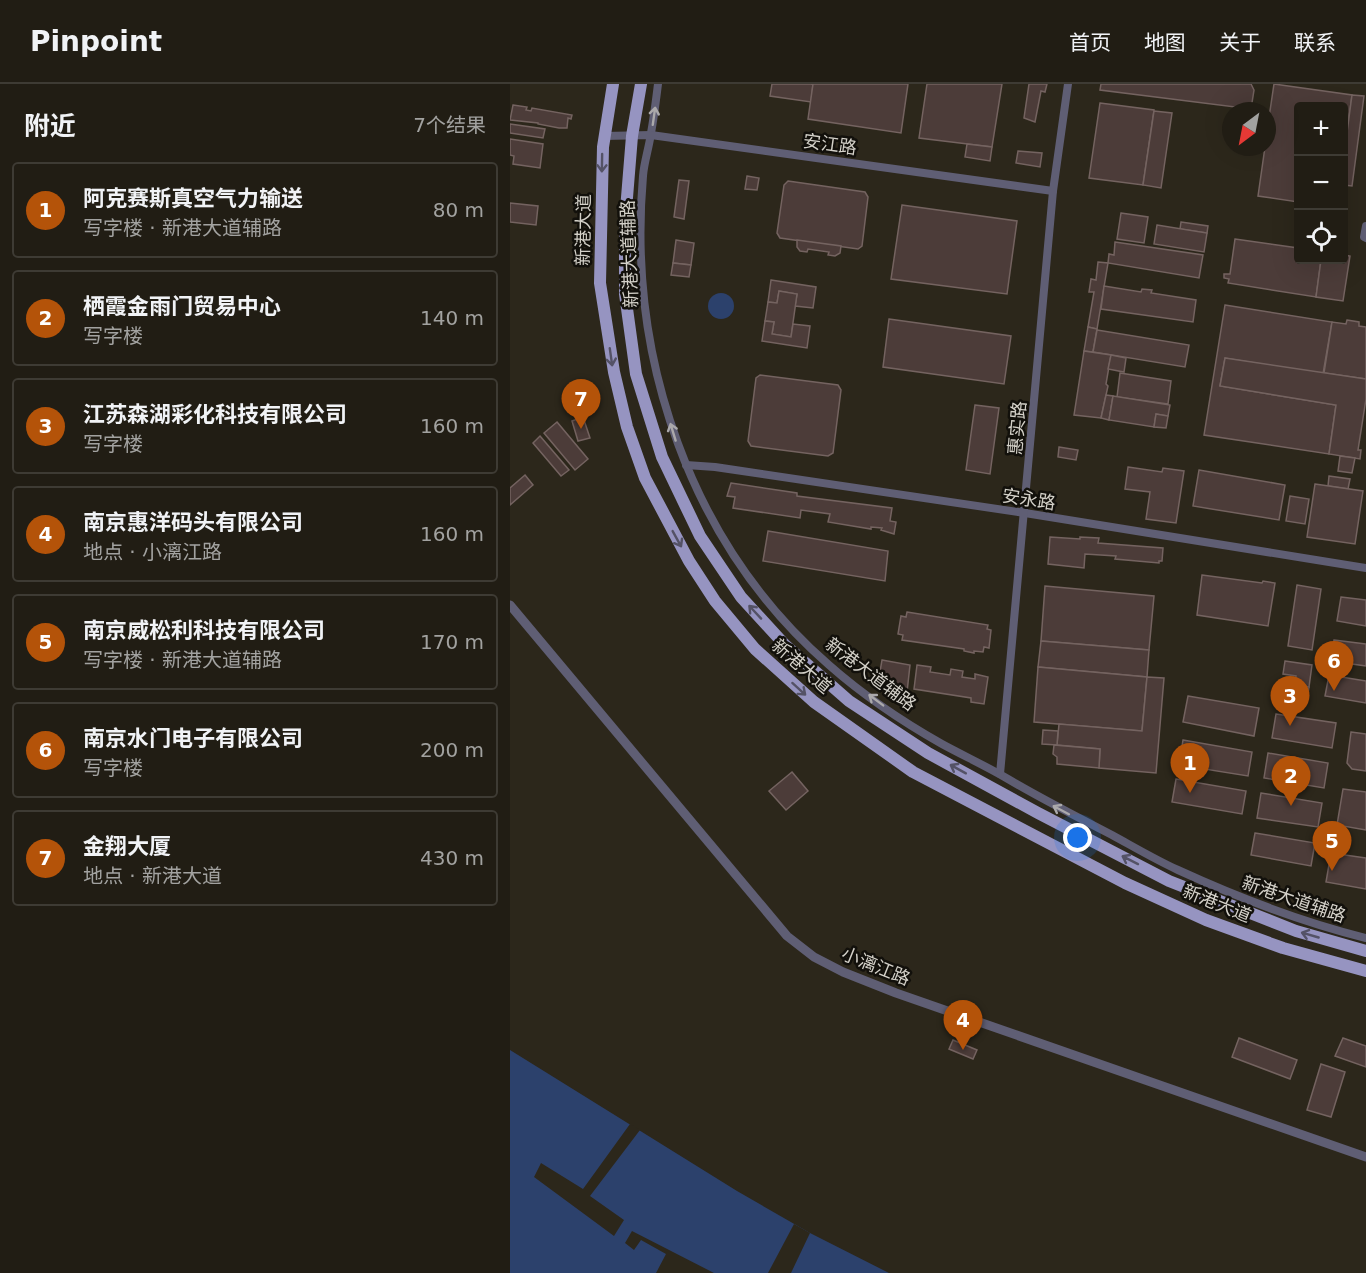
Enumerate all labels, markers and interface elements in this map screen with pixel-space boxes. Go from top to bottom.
text: Pinpoint [30,25,162,58]
text: 首页 [1069,31,1111,55]
text: 地图 [1144,31,1186,55]
text: 关于 [1219,31,1261,55]
text: 联系 [1294,31,1336,55]
north arrow [1222,102,1276,156]
map controls [1294,102,1348,264]
button: + [1294,102,1348,156]
one-way arrow [648,106,659,126]
text: 附近 [24,111,76,141]
text: 7个结果 [413,113,486,137]
street label: 安江路 [802,130,858,158]
one-way arrow [596,152,608,172]
button: − [1294,156,1348,210]
text: 阿克赛斯真空气力输送 [83,186,303,211]
street label: 新港大道 [572,194,594,266]
text: 1 [39,198,52,222]
text: 80 m [433,198,484,222]
street label: 新港大道辅路 [617,200,641,308]
button: locate [1294,210,1348,264]
text: 写字楼 · 新港大道辅路 [83,216,282,240]
text: 栖霞金雨门贸易中心 [83,294,281,319]
text: 2 [39,306,52,330]
text: 140 m [420,306,484,330]
text: 写字楼 [83,324,143,348]
one-way arrow [606,346,617,366]
pin: 7 [562,380,600,429]
street label: 惠实路 [1004,400,1030,456]
text: 江苏森湖彩化科技有限公司 [83,402,347,427]
text: 3 [39,414,52,438]
text: 160 m [420,414,484,438]
one-way arrow [667,423,678,442]
text: 写字楼 [83,432,143,456]
street label: 安永路 [1001,484,1057,514]
text: 南京惠洋码头有限公司 [83,510,303,535]
text: 4 [39,522,52,546]
text: 160 m [420,522,484,546]
one-way arrow [671,530,683,547]
text: 地点 · 小漓江路 [83,540,222,564]
one-way arrow [748,605,762,620]
text: 南京威松利科技有限公司 [83,618,325,643]
text: 5 [39,630,52,654]
text: 170 m [420,630,484,654]
street label: 新港大道辅路 [822,633,920,715]
street label: 新港大道 [768,634,836,698]
pin: 6 [1314,642,1354,691]
text: 写字楼 · 新港大道辅路 [83,648,282,672]
pin: 3 [1270,676,1310,726]
one-way arrow [792,682,807,696]
one-way arrow [868,694,884,707]
text: 南京水门电子有限公司 [83,726,303,751]
text: 6 [39,738,52,762]
text: 200 m [420,738,484,762]
pin: 1 [1170,744,1210,793]
text: 写字楼 [83,756,143,780]
pin: 2 [1272,756,1310,806]
one-way arrow [950,763,967,775]
one-way arrow [1053,804,1071,815]
pin: 5 [1312,822,1352,871]
your location [1063,823,1092,852]
text: 金翔大厦 [83,834,171,859]
text: 7 [39,846,52,870]
text: 430 m [420,846,484,870]
one-way arrow [1121,854,1139,866]
text: 地点 · 新港大道 [83,864,222,888]
street label: 新港大道辅路 [1240,871,1348,927]
street label: 新港大道 [1180,880,1254,926]
one-way arrow [1300,929,1319,940]
street label: 小漓江路 [839,943,913,989]
pin: 4 [944,1000,982,1050]

